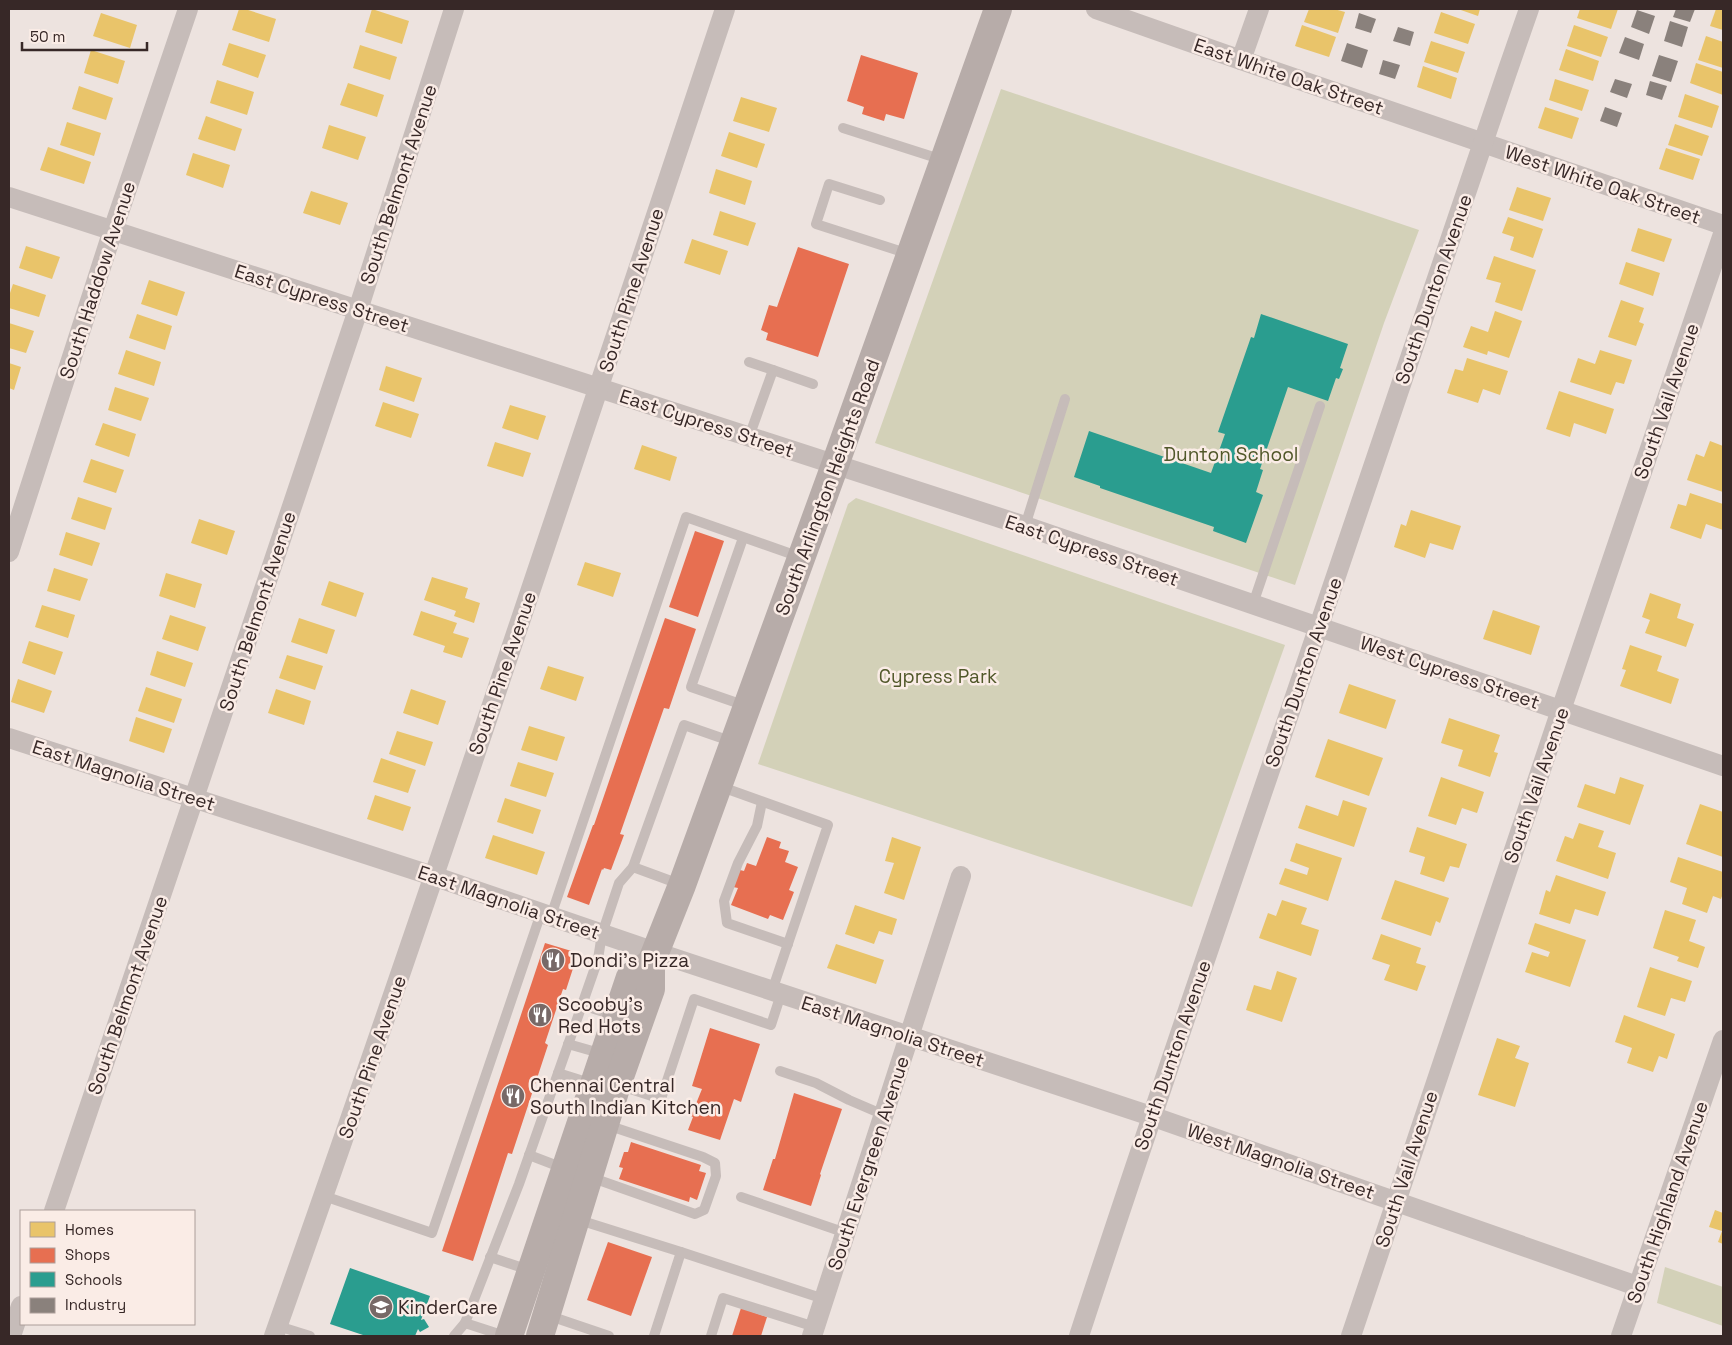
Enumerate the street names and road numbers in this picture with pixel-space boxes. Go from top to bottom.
street label: East White Oak Street [1191,32,1387,121]
street label: South Belmont Avenue [354,81,443,287]
street label: West White Oak Street [1502,139,1704,230]
street label: South Haddow Avenue [54,178,141,382]
street label: South Dunton Avenue [1389,191,1478,388]
street label: South Pine Avenue [593,205,670,375]
street label: East Cypress Street [231,258,412,338]
street label: South Vail Avenue [1628,320,1705,482]
street label: South Arlington Heights Road [769,355,886,619]
street label: East Cypress Street [616,383,797,463]
street label: South Belmont Avenue [213,508,302,714]
street label: East Cypress Street [1002,509,1182,592]
street label: South Dunton Avenue [1259,574,1348,771]
street label: South Pine Avenue [463,588,542,758]
street label: West Cypress Street [1357,630,1543,715]
street label: South Vail Avenue [1498,704,1575,866]
street label: East Magnolia Street [29,734,218,817]
street label: East Magnolia Street [415,860,603,945]
street label: South Belmont Avenue [82,892,173,1098]
street label: South Dunton Avenue [1128,957,1217,1154]
street label: South Pine Avenue [333,972,412,1142]
street label: East Magnolia Street [798,990,987,1073]
street label: South Evergreen Avenue [822,1053,915,1273]
street label: South Vail Avenue [1369,1088,1444,1251]
street label: South Highland Avenue [1621,1098,1714,1307]
street label: West Magnolia Street [1184,1118,1378,1205]

